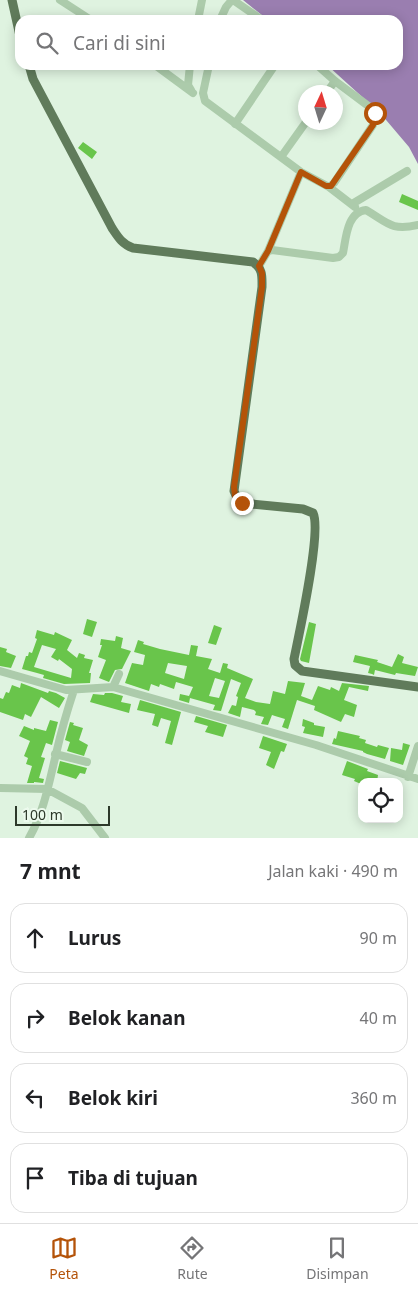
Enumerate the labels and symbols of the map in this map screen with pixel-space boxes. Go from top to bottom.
north arrow [298,85,343,130]
route start [364,102,387,125]
route end [231,492,254,515]
scale bar [15,803,110,826]

